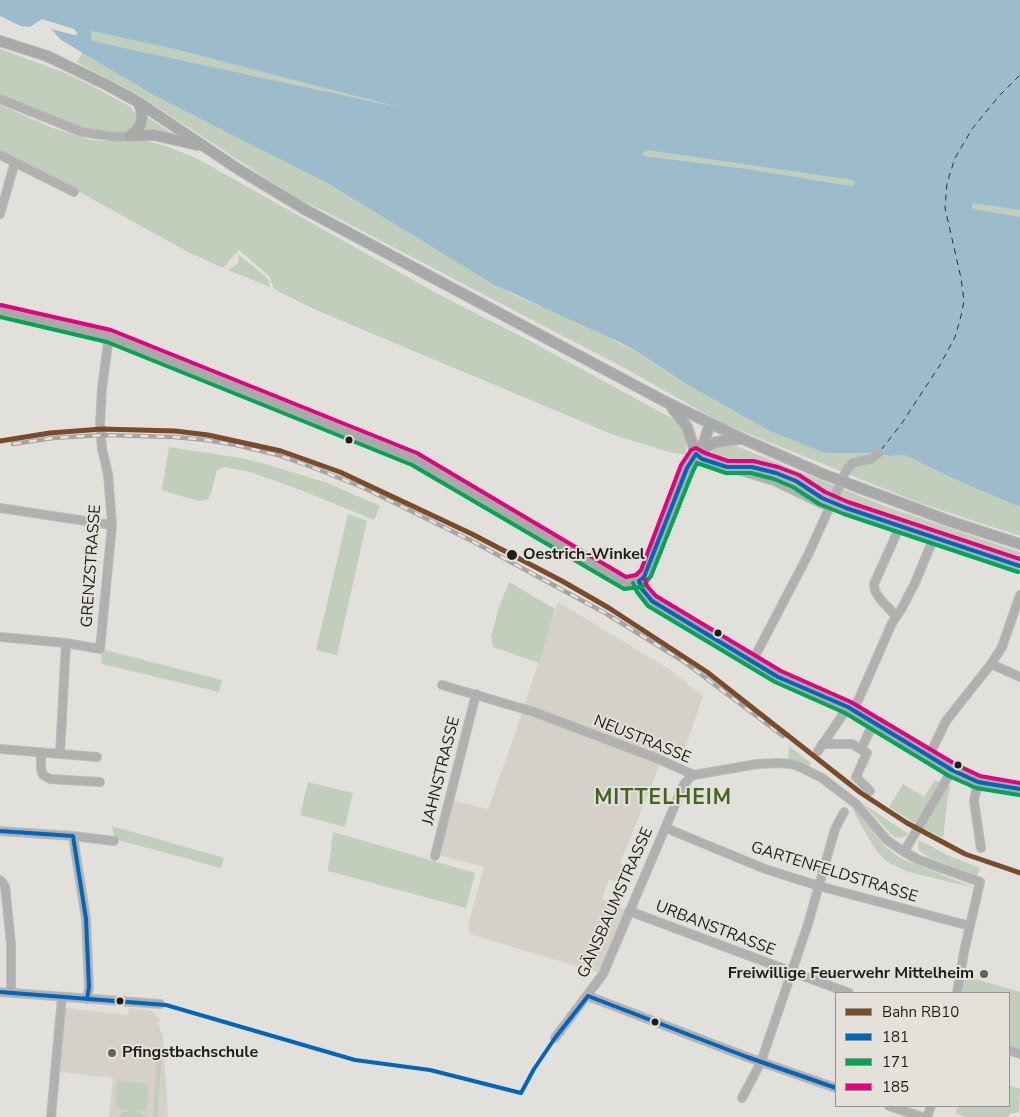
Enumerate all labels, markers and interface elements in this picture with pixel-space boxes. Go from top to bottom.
unlabelled marker [344,435,354,445]
street label: GRENZSTRASSE [78,504,106,628]
place label: Oestrich-Winkel [523,545,645,565]
marker: Oestrich-Winkel [505,548,519,562]
unlabelled marker [713,628,723,638]
street label: NEUSTRASSE [591,712,693,768]
street label: JAHNSTRASSE [419,715,465,827]
unlabelled marker [953,760,963,770]
district label: MITTELHEIM [593,786,733,812]
street label: GÄNSBAUMSTRASSE [574,825,658,981]
street label: GARTENFELDSTRASSE [748,838,920,908]
street label: URBANSTRASSE [652,897,778,961]
place label: Freiwillige Feuerwehr Mittelheim [728,964,974,984]
marker: Freiwillige Feuerwehr Mittelheim [978,968,990,980]
legend [835,992,1010,1107]
unlabelled marker [115,996,125,1006]
text: Bahn RB10 [882,1002,959,1022]
unlabelled marker [650,1017,660,1027]
text: 181 [882,1027,909,1047]
place label: Pfingstbachschule [122,1043,258,1063]
marker: Pfingstbachschule [106,1047,118,1059]
text: 171 [882,1052,909,1072]
text: 185 [882,1077,909,1097]

